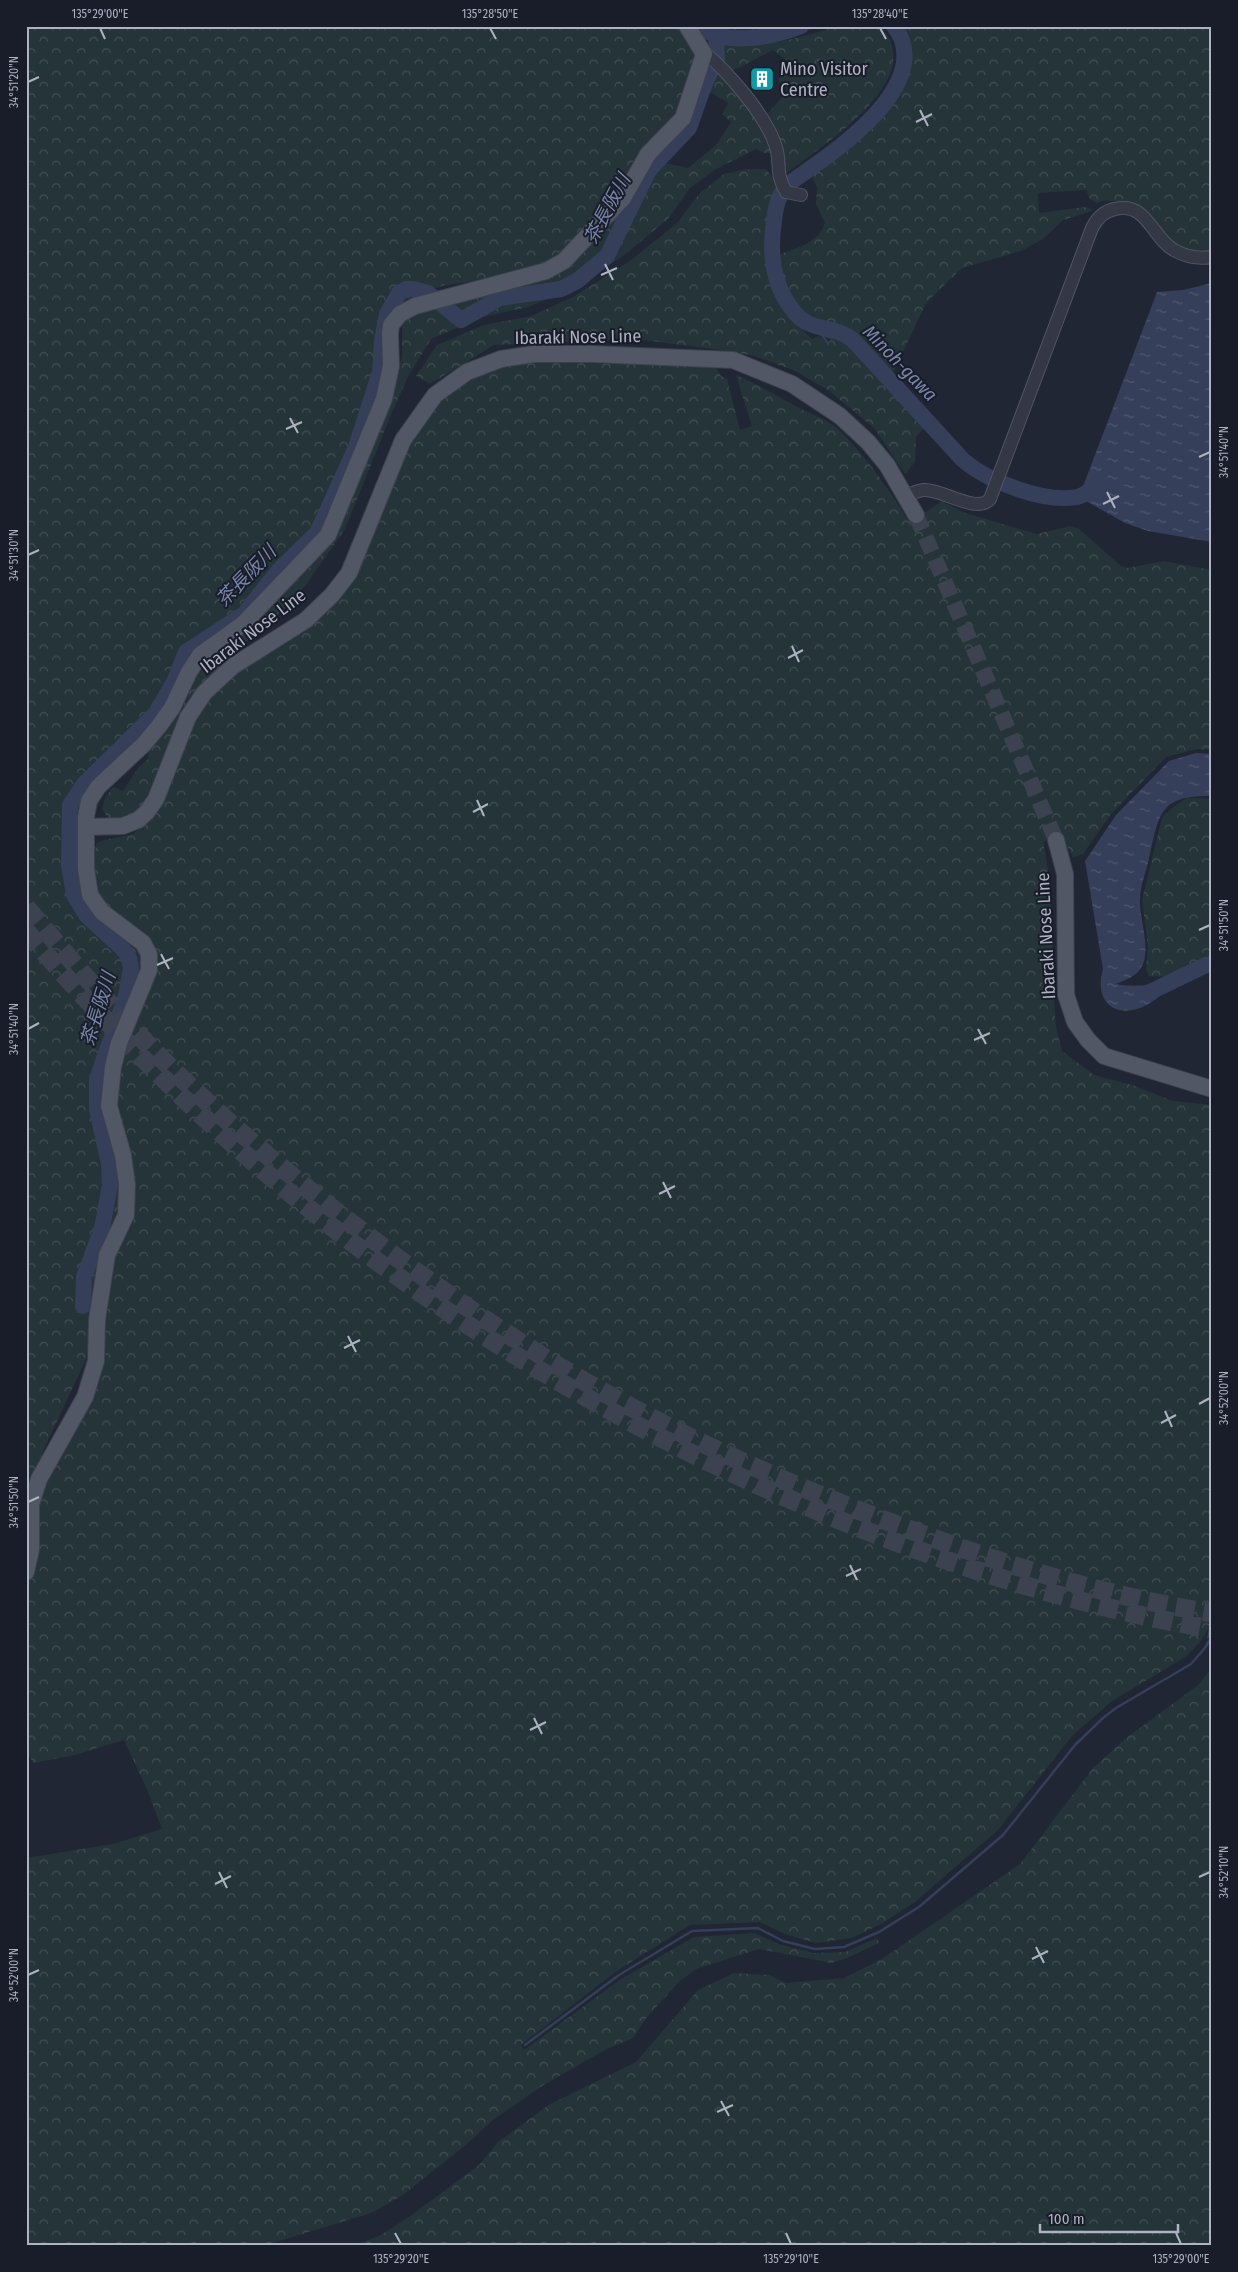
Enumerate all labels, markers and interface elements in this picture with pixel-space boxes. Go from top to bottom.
text: 135°29'00"E [71,7,129,21]
text: 135°28'50"E [462,7,519,21]
text: 135°28'40"E [852,7,908,21]
text: 34°51'20"N [7,56,21,108]
place label: Mino Visitor Centre [780,58,869,101]
building icon: Mino Visitor Centre [749,66,775,92]
water label: 茶長阪川 [579,168,636,248]
water label: Minoh-gawa [858,320,942,406]
street label: Ibaraki Nose Line [514,325,642,349]
text: 34°51'40"N [1217,426,1231,478]
text: 34°51'30"N [7,529,21,581]
water label: 茶長阪川 [211,539,282,611]
street label: Ibaraki Nose Line [196,584,310,678]
street label: Ibaraki Nose Line [1032,872,1060,1000]
text: 34°51'50"N [1217,899,1231,951]
water label: 茶長阪川 [76,967,121,1049]
text: 34°51'40"N [7,1003,21,1055]
text: 34°52'00"N [1217,1371,1231,1425]
text: 34°51'50"N [7,1476,21,1528]
text: 34°52'10"N [1217,1846,1231,1898]
text: 34°52'00"N [7,1948,21,2002]
scale bar [1040,2202,1178,2234]
text: 100 m [1048,2210,1085,2228]
text: 135°29'20"E [373,2252,429,2266]
text: 135°29'10"E [763,2252,819,2266]
text: 135°29'00"E [1152,2252,1210,2266]

